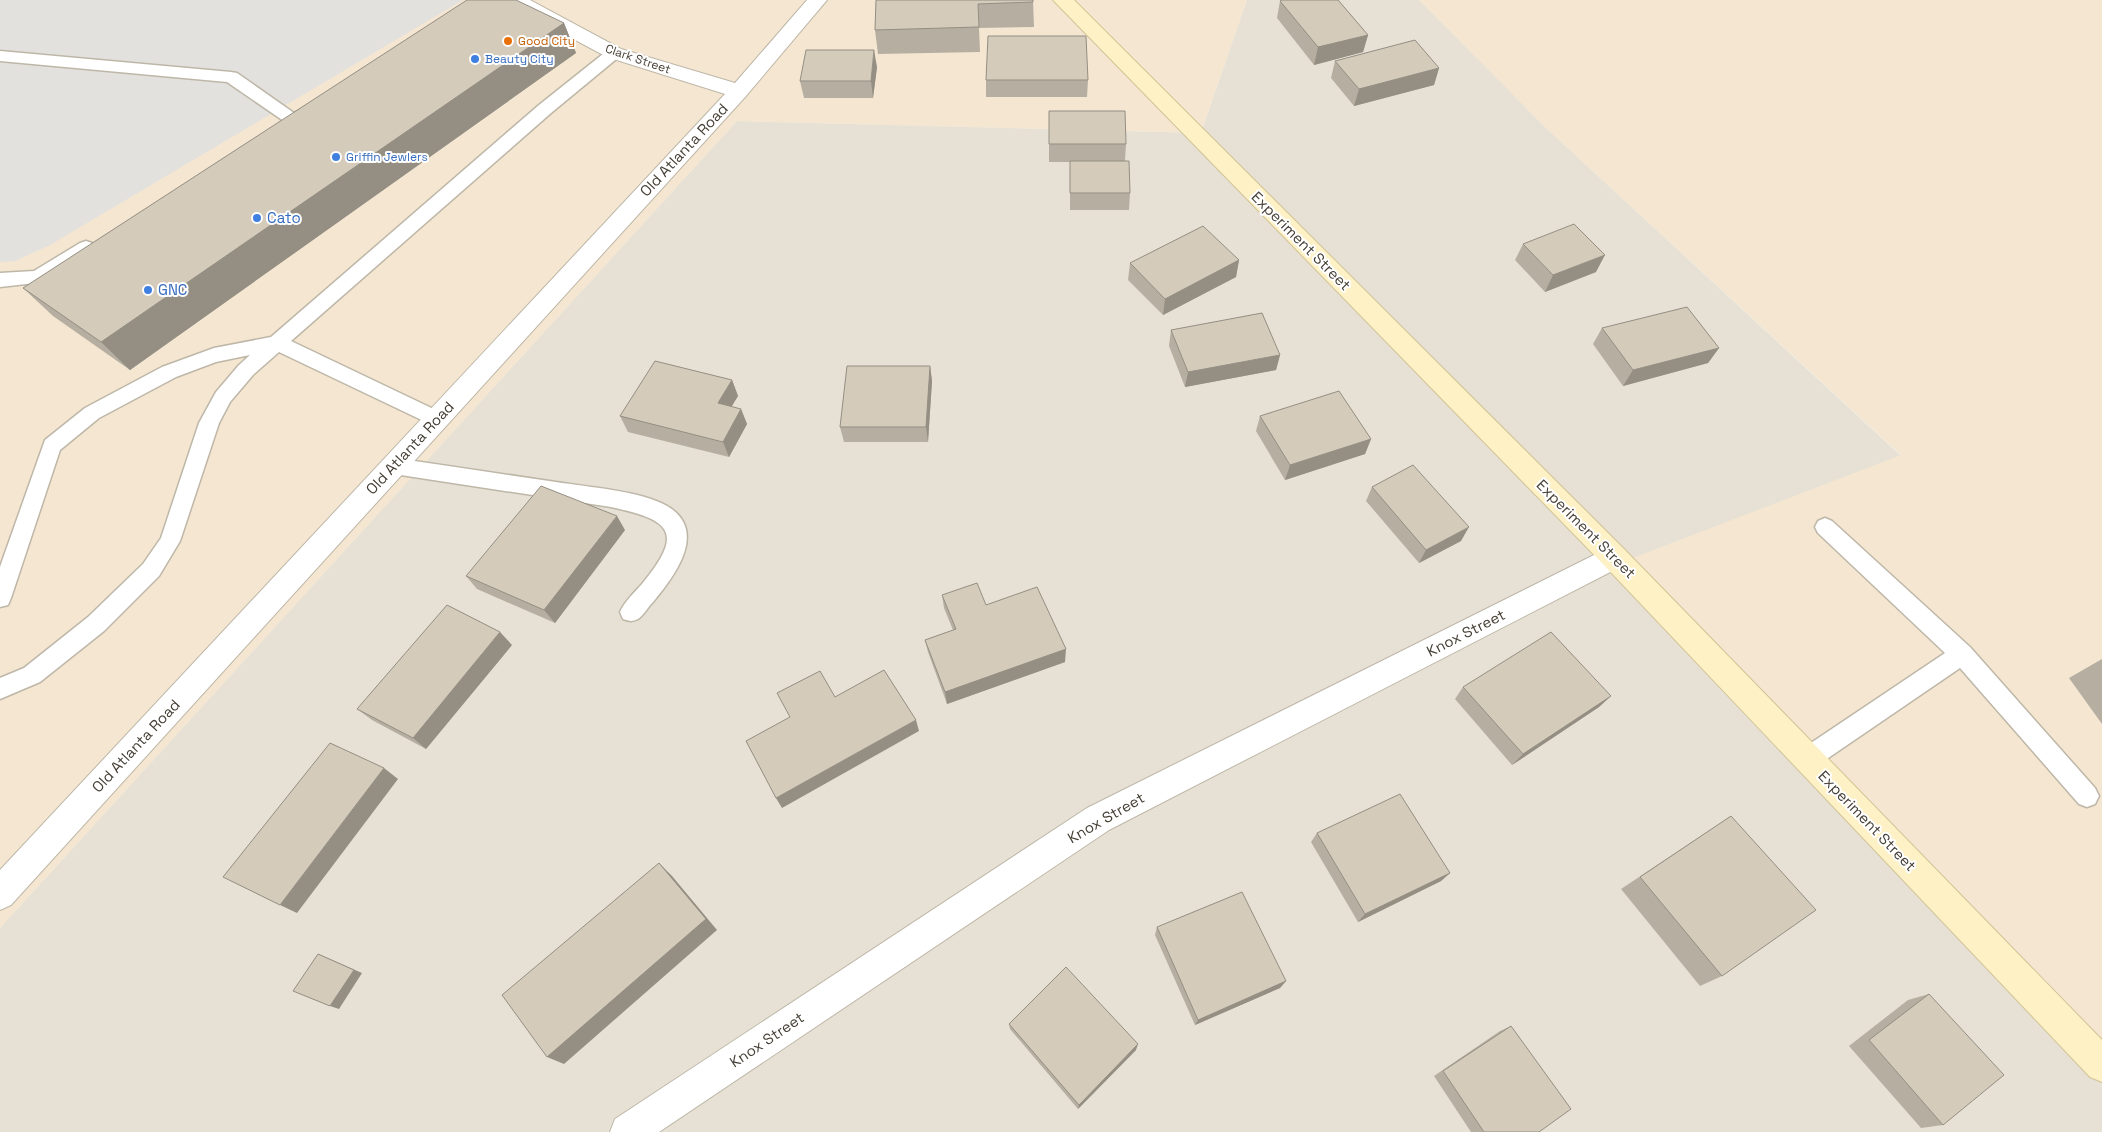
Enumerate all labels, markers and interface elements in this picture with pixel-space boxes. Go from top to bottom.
place label: Good City [518,33,575,49]
marker: Good City [502,35,514,47]
street label: Clark Street [603,40,673,78]
place label: Beauty City [485,51,554,67]
marker: Beauty City [469,53,481,65]
street label: Old Atlanta Road [636,99,732,200]
place label: Griffin Jewlers [346,149,428,165]
marker: Griffin Jewlers [330,151,342,163]
street label: Experiment Street [1248,187,1355,294]
place label: Cato [267,208,301,227]
marker: Cato [251,212,263,224]
place label: GNC [158,280,188,299]
marker: GNC [142,284,154,296]
street label: Old Atlanta Road [362,397,458,498]
street label: Experiment Street [1533,475,1640,582]
street label: Knox Street [1423,605,1508,660]
street label: Old Atlanta Road [88,695,184,796]
street label: Experiment Street [1814,766,1920,875]
street label: Knox Street [1064,788,1148,847]
street label: Knox Street [726,1008,808,1071]

